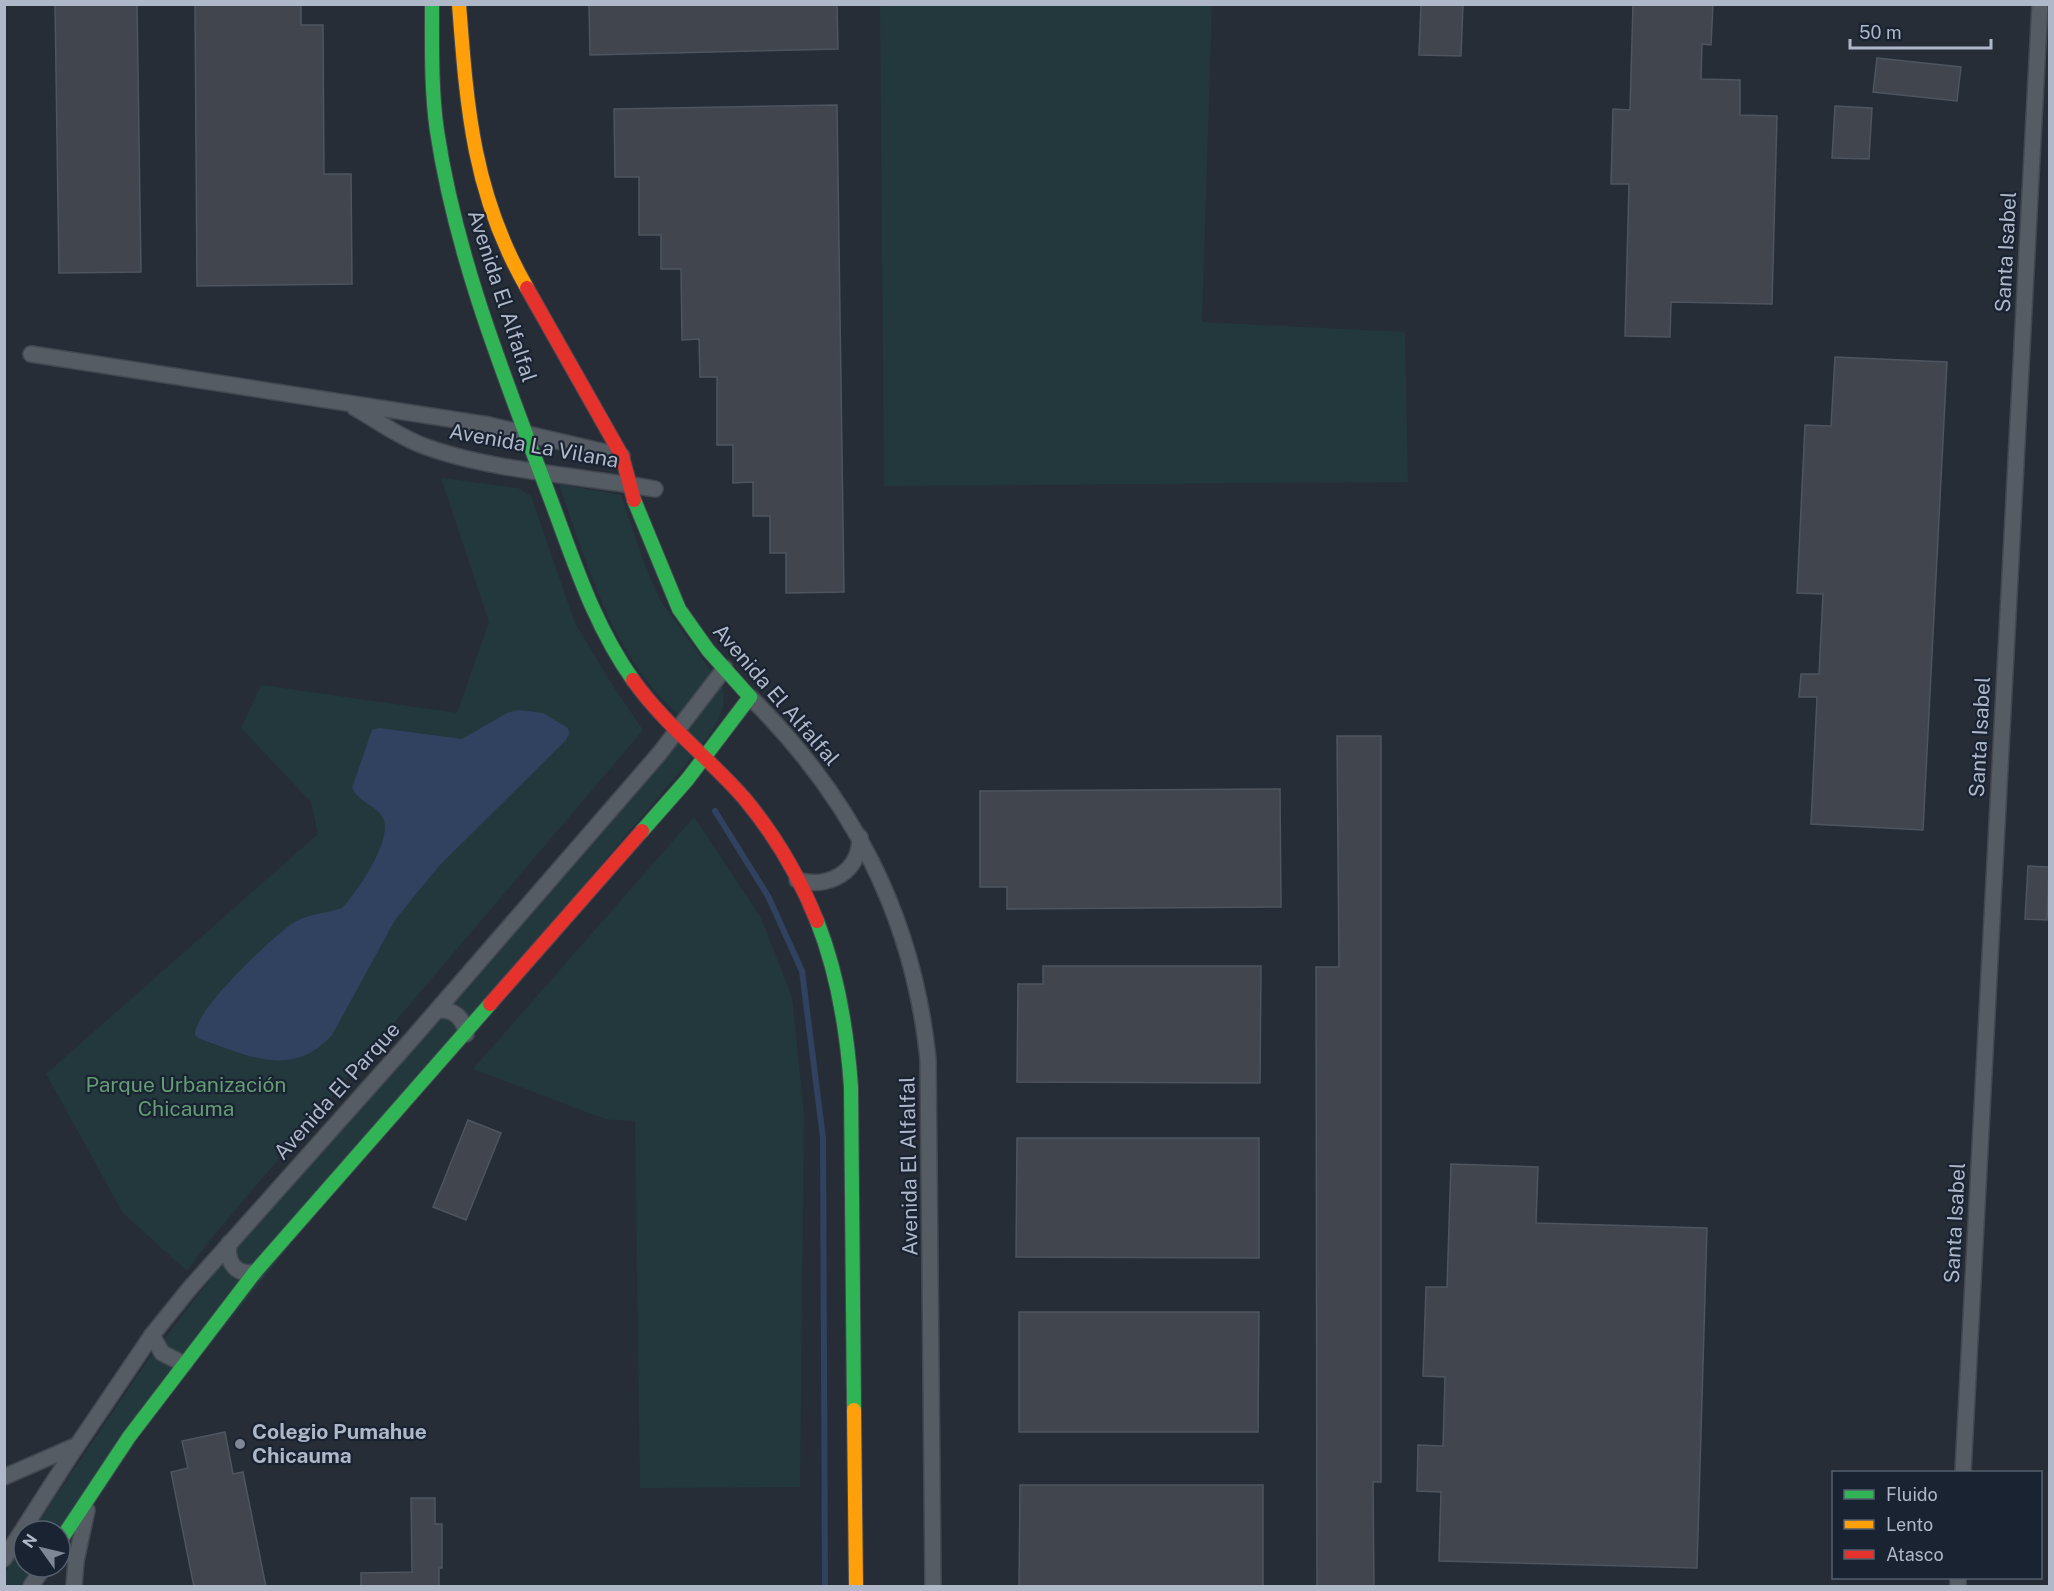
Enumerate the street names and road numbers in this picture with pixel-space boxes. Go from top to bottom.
street label: Santa Isabel [1990,191,2021,313]
street label: Avenida El Alfalfal [463,207,542,385]
street label: Avenida La Vilana [447,418,621,473]
street label: Avenida El Alfalfal [708,619,845,771]
street label: Santa Isabel [1964,676,1995,798]
street label: Avenida El Parque [268,1017,405,1164]
street label: Avenida El Alfalfal [894,1076,923,1256]
street label: Santa Isabel [1939,1162,1970,1284]

